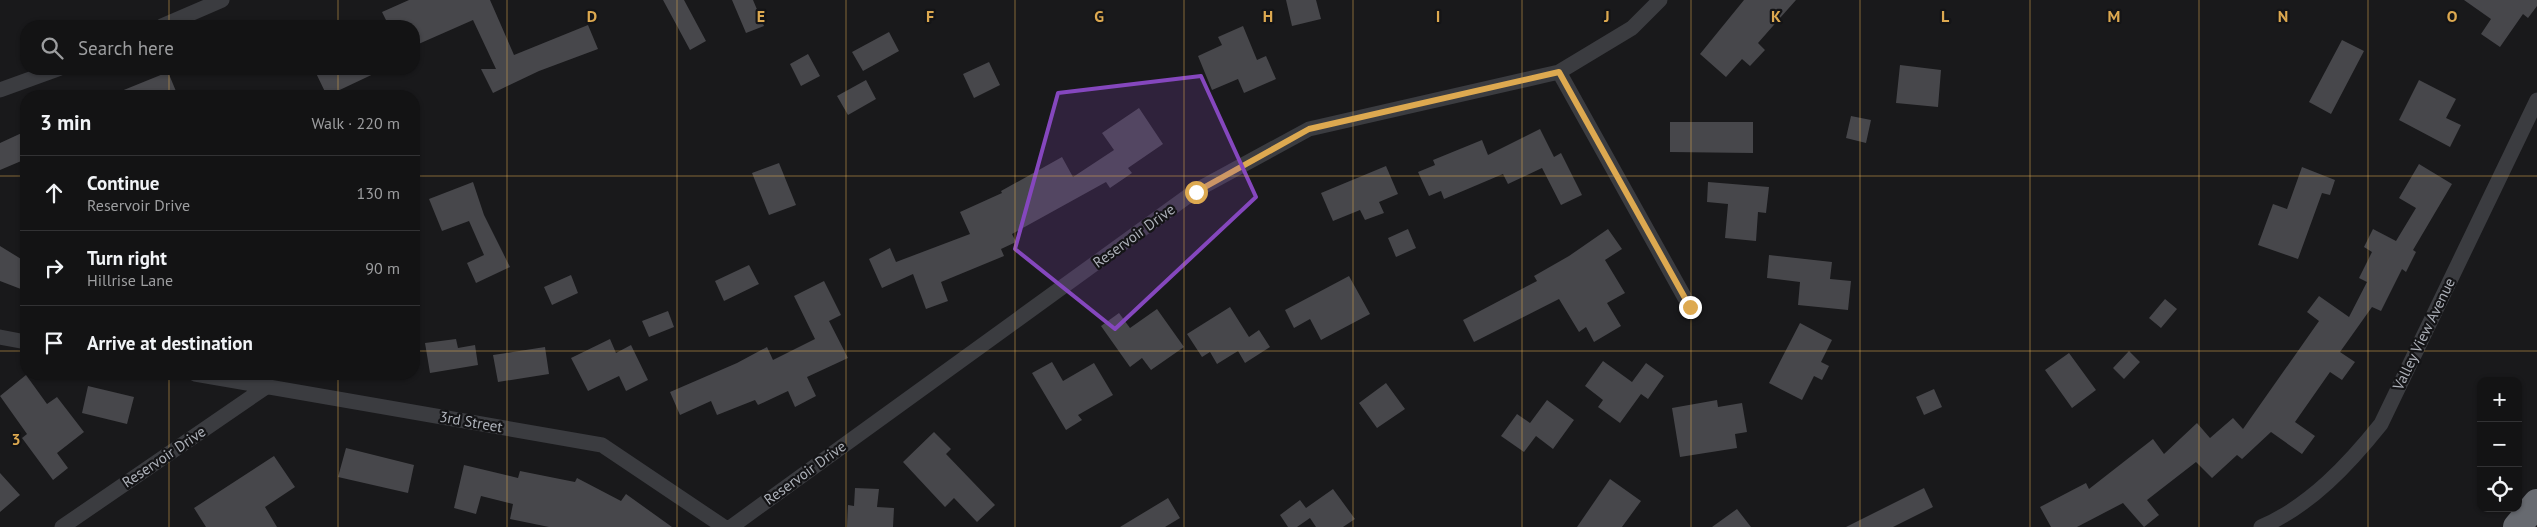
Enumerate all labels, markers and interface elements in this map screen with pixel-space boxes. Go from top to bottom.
text: D [587,6,597,26]
text: E [757,6,765,26]
text: F [926,6,934,26]
text: G [1094,6,1104,26]
text: H [1263,6,1273,26]
text: I [1436,6,1440,26]
text: J [1603,6,1610,26]
text: K [1771,6,1781,26]
text: L [1941,6,1950,26]
text: M [2108,6,2120,26]
text: N [2278,6,2288,26]
text: O [2447,6,2458,26]
search box [20,20,420,75]
icon: search [38,34,66,62]
text: Search here [78,36,174,60]
text: 3 min [40,109,91,136]
text: Walk · 220 m [311,113,400,133]
text: Continue [87,171,159,195]
icon: ahead [40,179,68,207]
route start [1185,181,1208,204]
text: 130 m [357,183,400,203]
text: Reservoir Drive [87,195,190,215]
street label: Reservoir Drive [1089,199,1178,272]
text: Turn right [87,246,167,270]
icon: right [40,254,68,282]
text: 90 m [365,258,400,278]
text: Hillrise Lane [87,270,173,290]
street label: Valley View Avenue [2388,275,2459,394]
route end [1679,296,1702,319]
icon: arrive [40,329,68,357]
text: Arrive at destination [87,331,253,355]
map controls [2477,377,2522,512]
button: + [2477,377,2522,422]
street label: 3rd Street [438,407,504,436]
street label: Reservoir Drive [118,422,209,492]
button: − [2477,422,2522,467]
text: 3 [11,429,21,449]
street label: Reservoir Drive [760,436,849,509]
button: locate [2477,467,2522,512]

